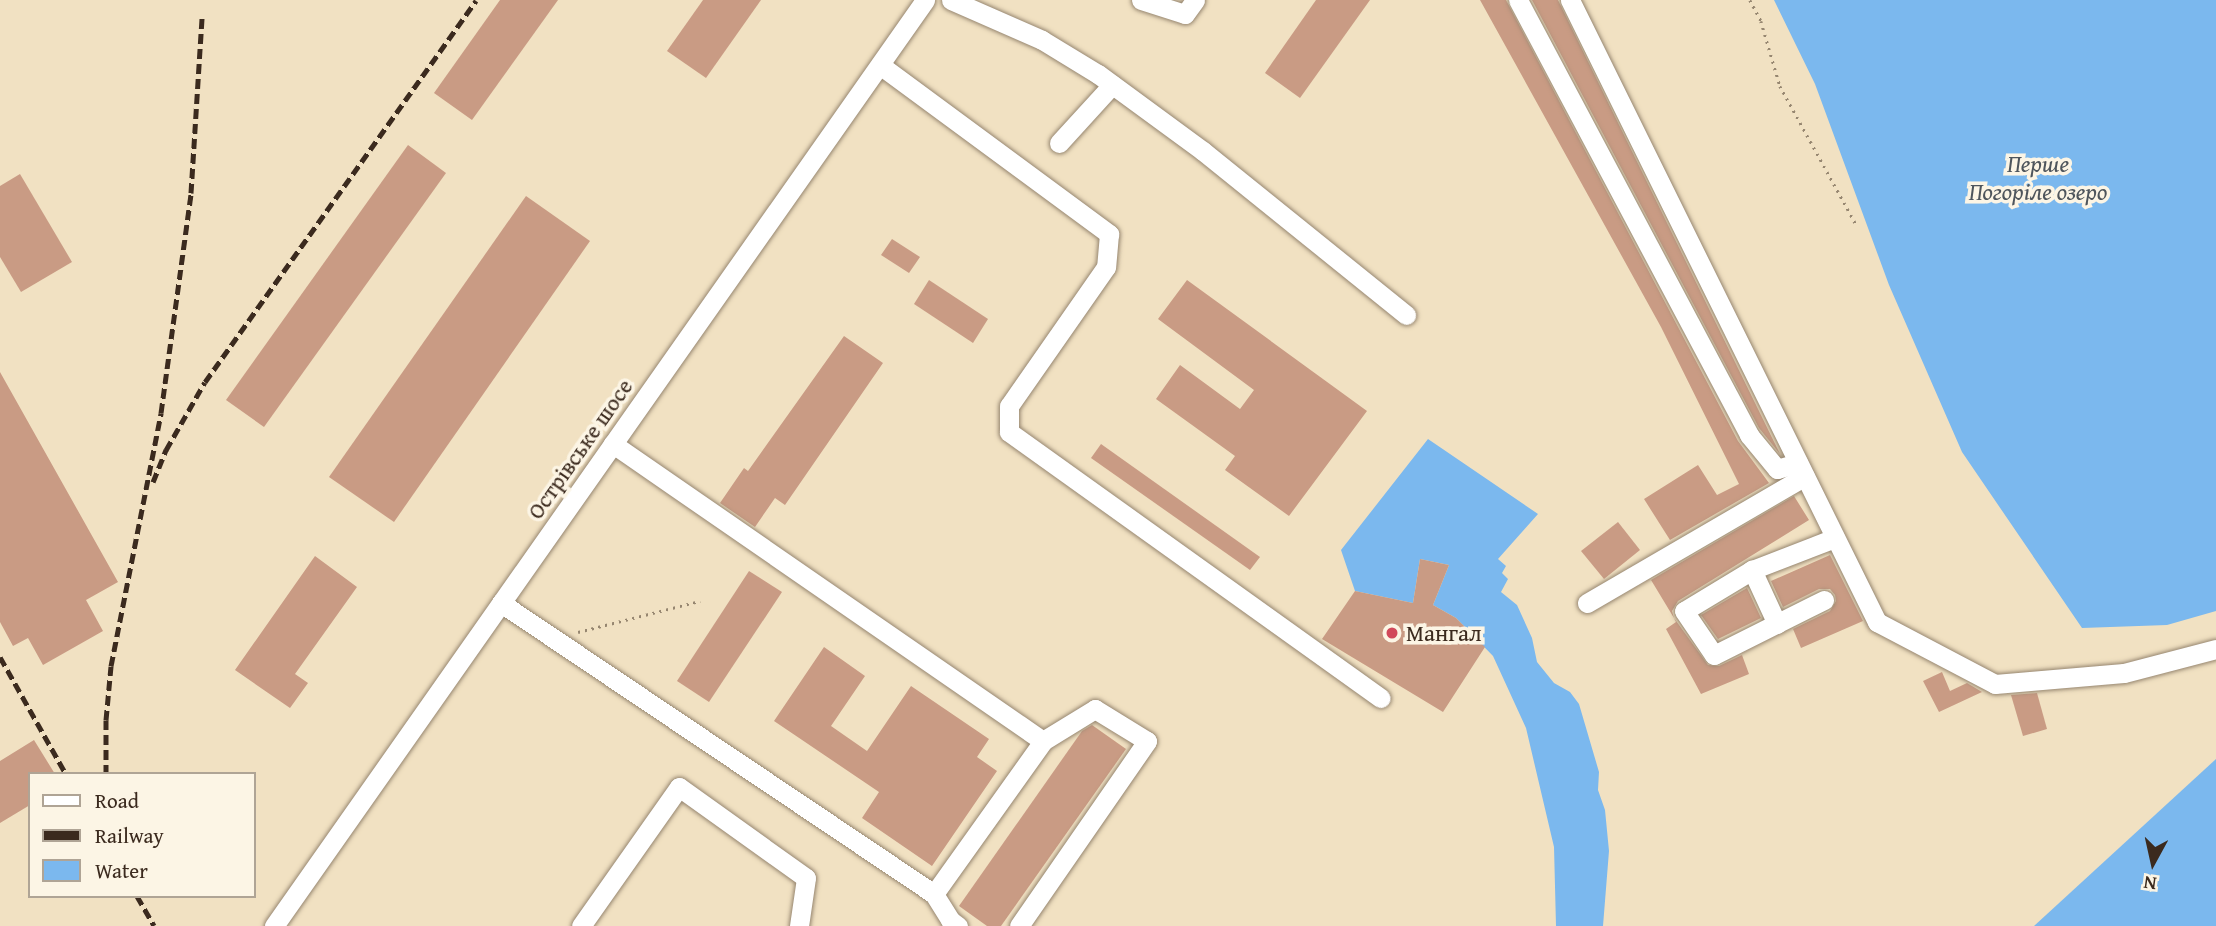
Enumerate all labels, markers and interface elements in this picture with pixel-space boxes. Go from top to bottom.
water label: Перше Погоріле озеро [1969,150,2107,206]
street label: Острівське шосе [522,374,638,524]
place label: Мангал [1406,619,1482,647]
marker: Мангал [1384,625,1400,641]
legend [28,772,256,898]
text: Road [95,785,139,816]
text: Railway [95,820,164,851]
north arrow [2118,828,2188,898]
text: Water [95,855,148,886]
text: N [2142,869,2158,899]

